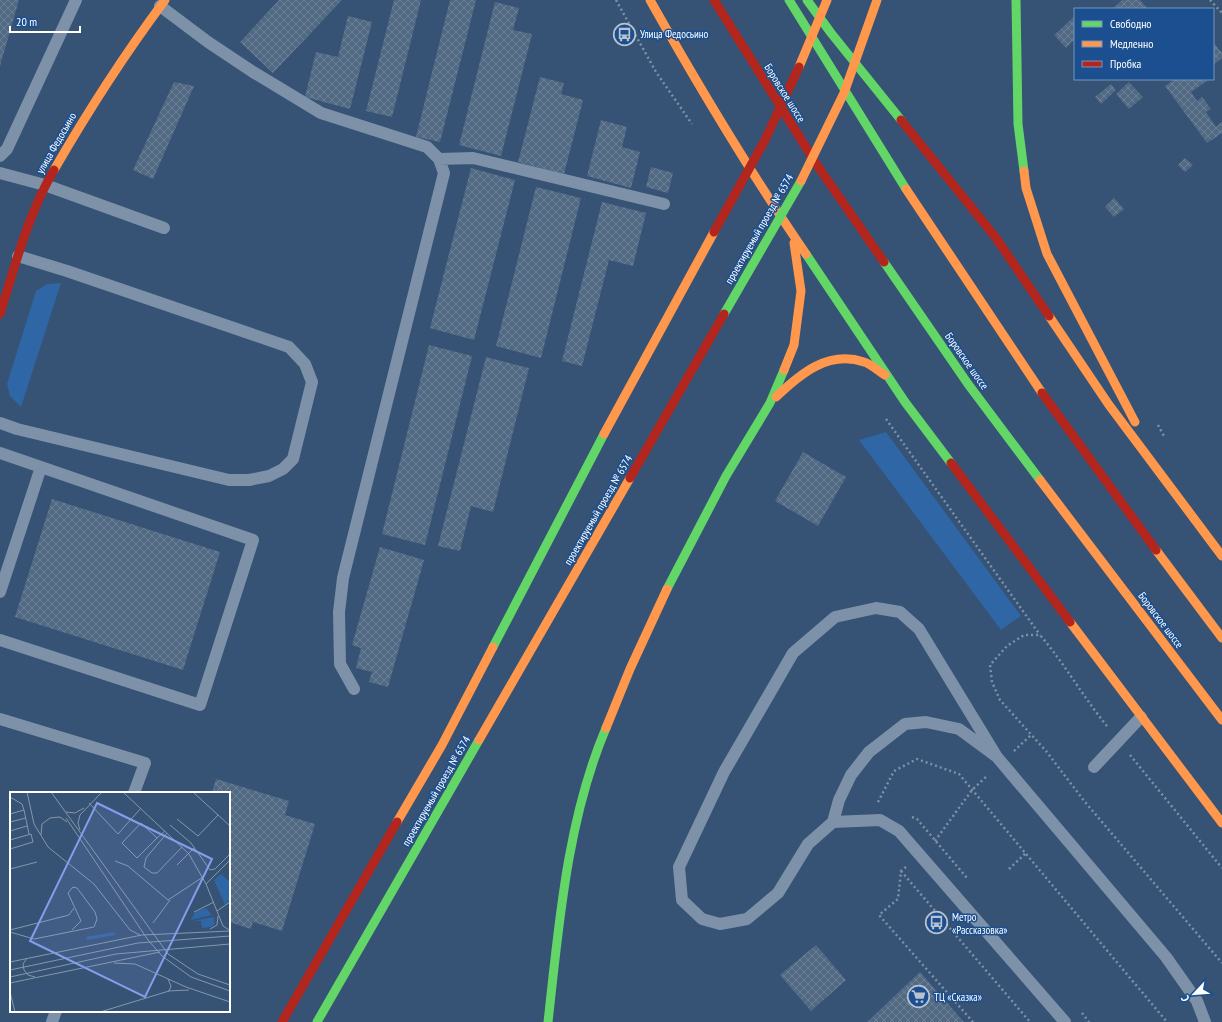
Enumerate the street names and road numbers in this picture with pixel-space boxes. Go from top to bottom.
street label: Боровское шоссе [761,61,809,125]
street label: улица Федосьино [33,110,79,176]
street label: проектируемый проезд № 6574 [722,172,796,286]
street label: Боровское шоссе [942,330,992,393]
street label: проектируемый проезд № 6574 [561,453,635,567]
street label: Боровское шоссе [1135,589,1187,651]
street label: проектируемый проезд № 6574 [399,734,473,848]

